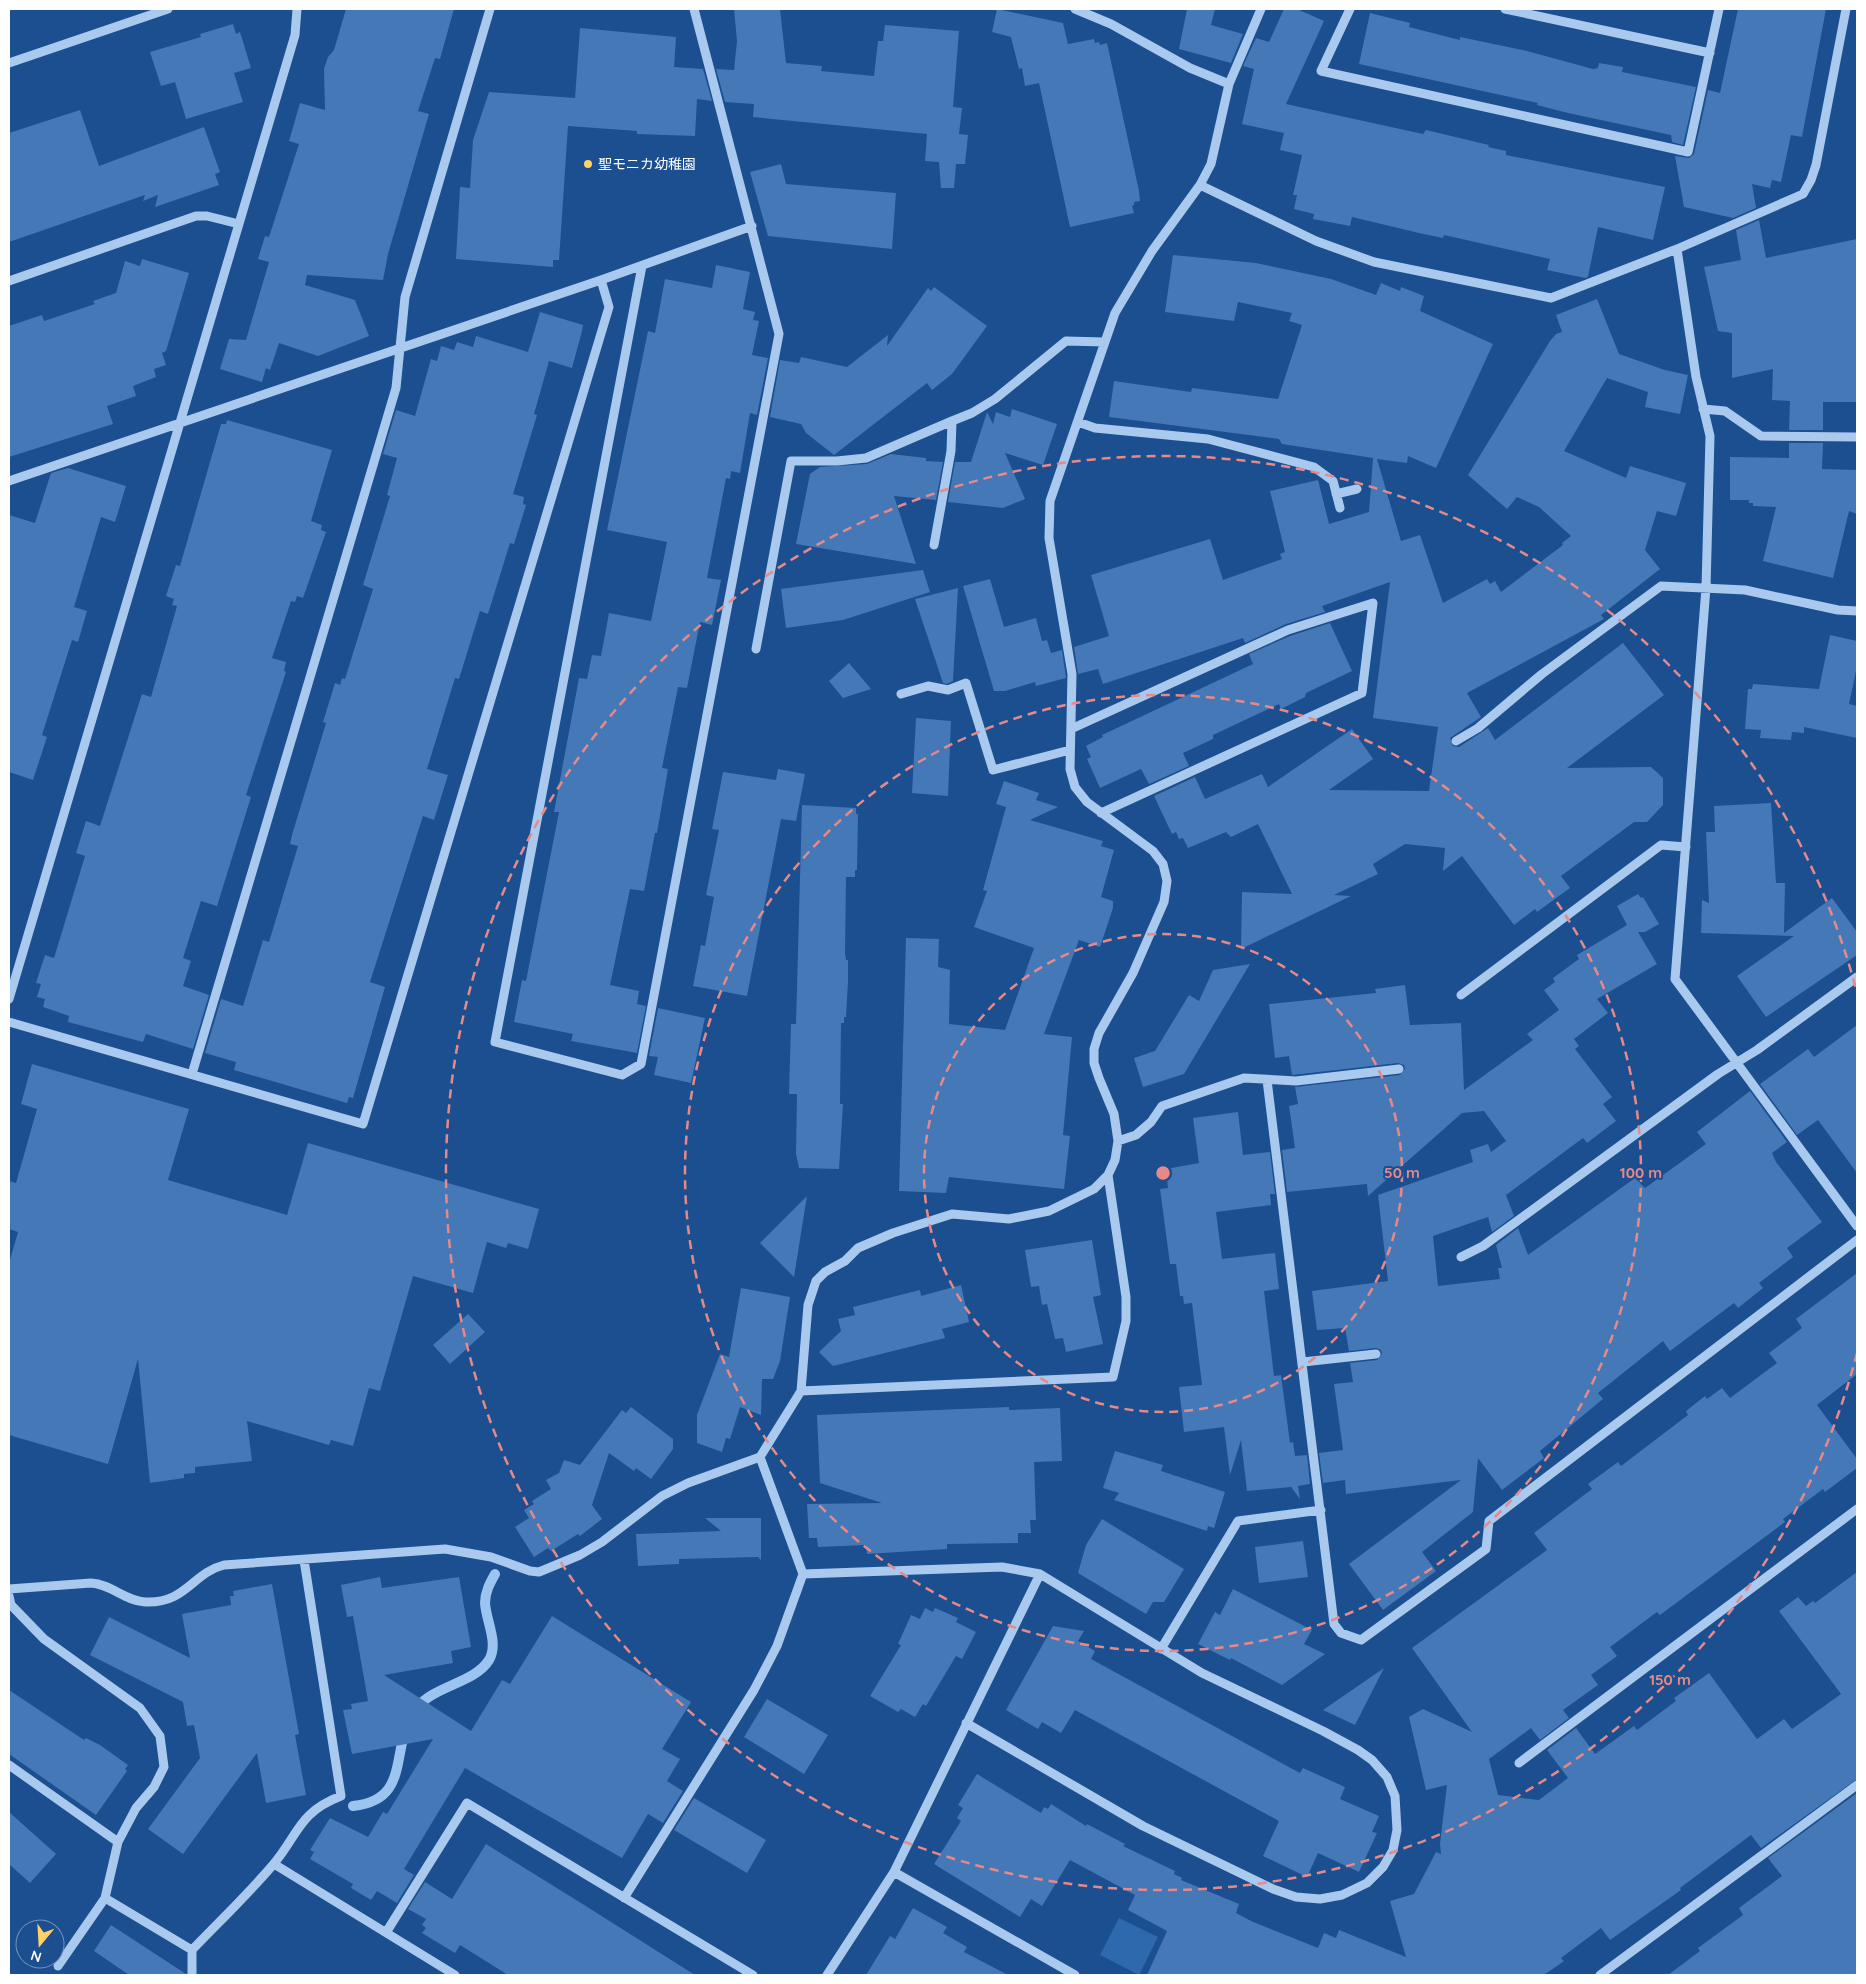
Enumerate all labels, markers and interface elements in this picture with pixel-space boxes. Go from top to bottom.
place label: 聖モニカ幼稚園 [598,155,696,173]
marker: 聖モニカ幼稚園 [582,158,594,170]
text: 50 m [1384,1163,1420,1182]
text: 100 m [1620,1163,1662,1182]
centre of rings [1154,1164,1172,1182]
text: 150 m [1649,1670,1691,1689]
north arrow [15,1919,65,1969]
text: N [28,1946,44,1967]

